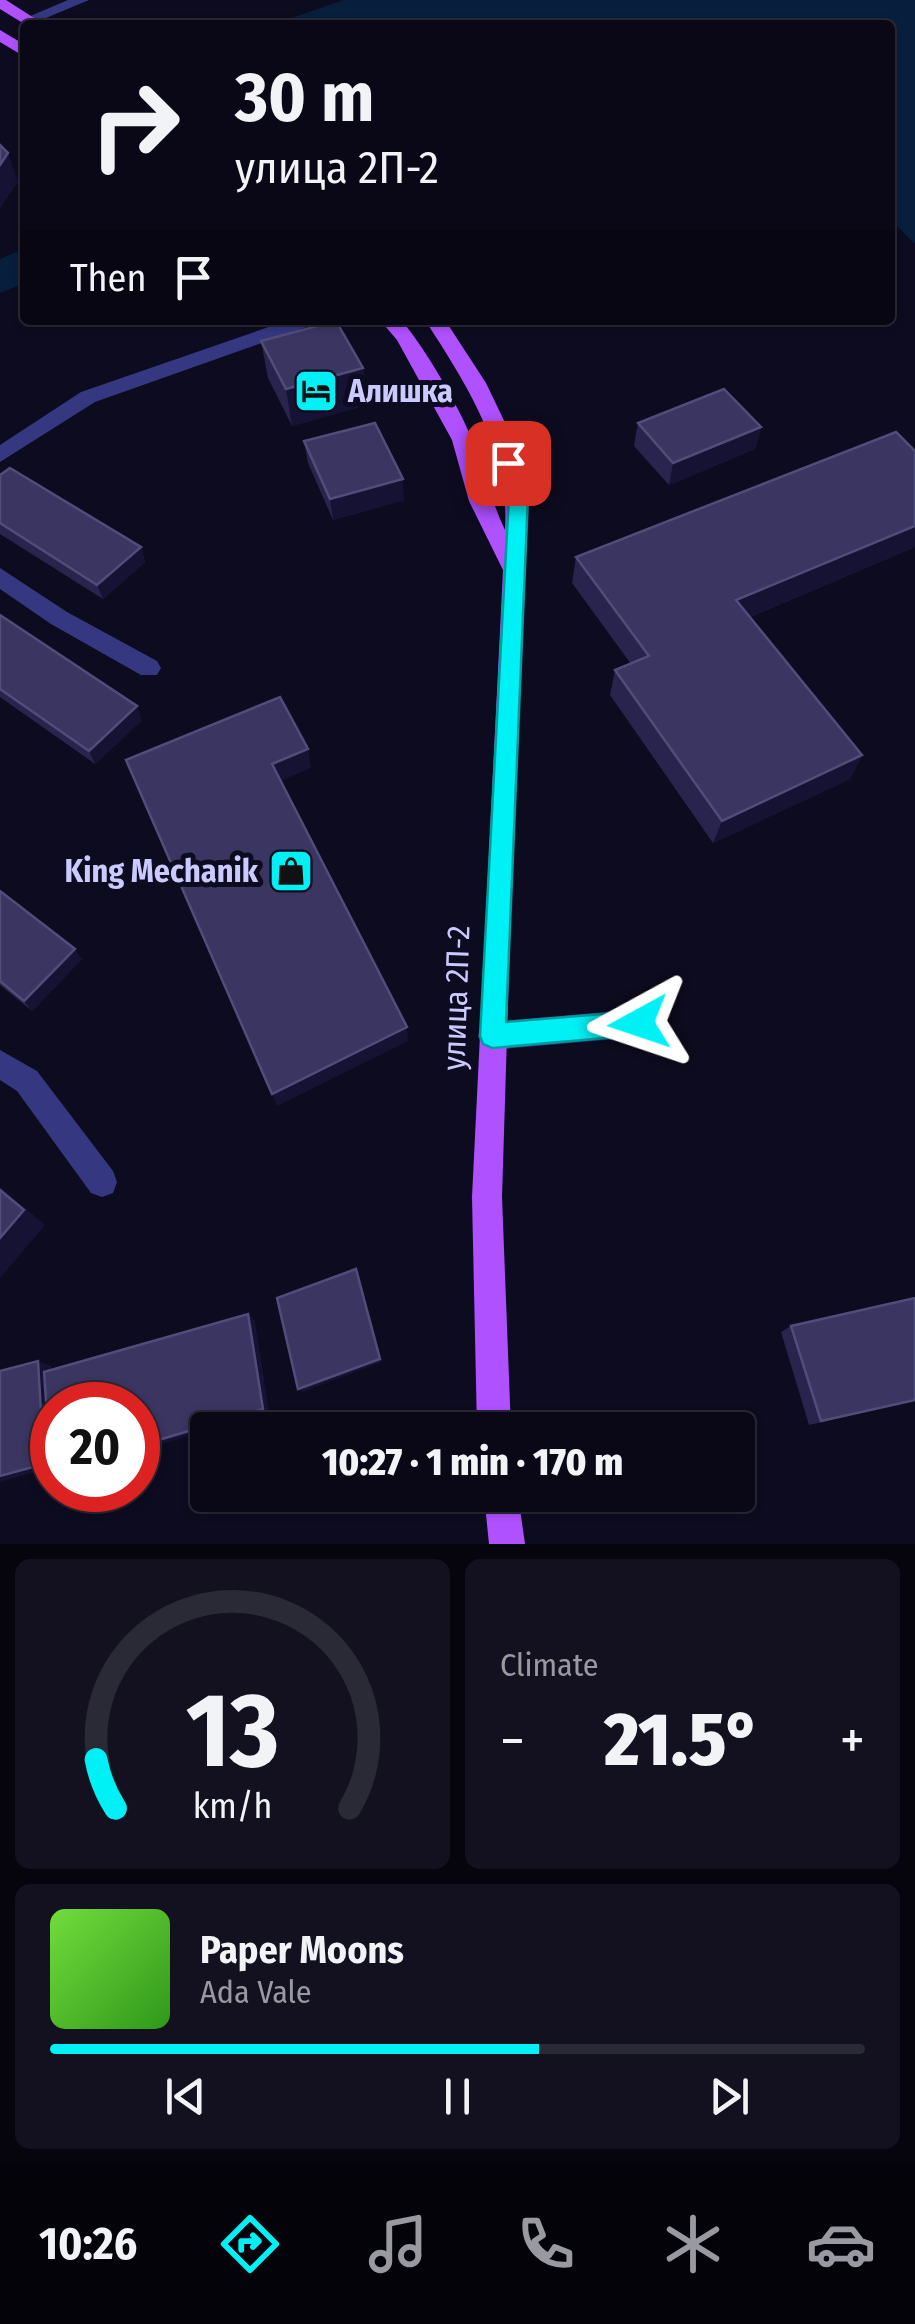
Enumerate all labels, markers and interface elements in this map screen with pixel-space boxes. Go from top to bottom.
text: 30 m [235,56,374,140]
icon: right [70,60,200,190]
text: улица 2П-2 [235,141,439,195]
icon: arrive [166,250,221,305]
text: Then [70,255,146,301]
hotel icon: Алишка [293,368,339,414]
place label: Алишка [347,372,453,410]
pin [466,421,551,506]
icon: arrive [481,436,536,491]
shop icon: King Mechanik [268,848,314,894]
place label: King Mechanik [65,852,259,890]
street label: улица 2П-2 [434,925,478,1071]
position arrow [587,971,691,1075]
speed limit sign: 20 [30,1382,160,1512]
text: 10:27 · 1 min · 170 m [322,1439,623,1485]
text: Climate [500,1646,599,1684]
text: 13 [186,1669,279,1794]
text: 21.5° [604,1695,761,1785]
text: − [500,1708,525,1774]
text: + [840,1708,865,1774]
text: km/h [193,1785,272,1827]
text: Paper Moons [200,1927,404,1973]
text: Ada Vale [200,1973,312,2011]
icon: previous [158,2069,213,2124]
icon: pause [430,2069,485,2124]
icon: next [702,2069,757,2124]
icon: directions [215,2209,285,2279]
icon: music [363,2209,433,2279]
icon: phone [511,2209,581,2279]
icon: climate [658,2209,728,2279]
icon: car [806,2209,876,2279]
text: 10:26 [39,2217,137,2271]

